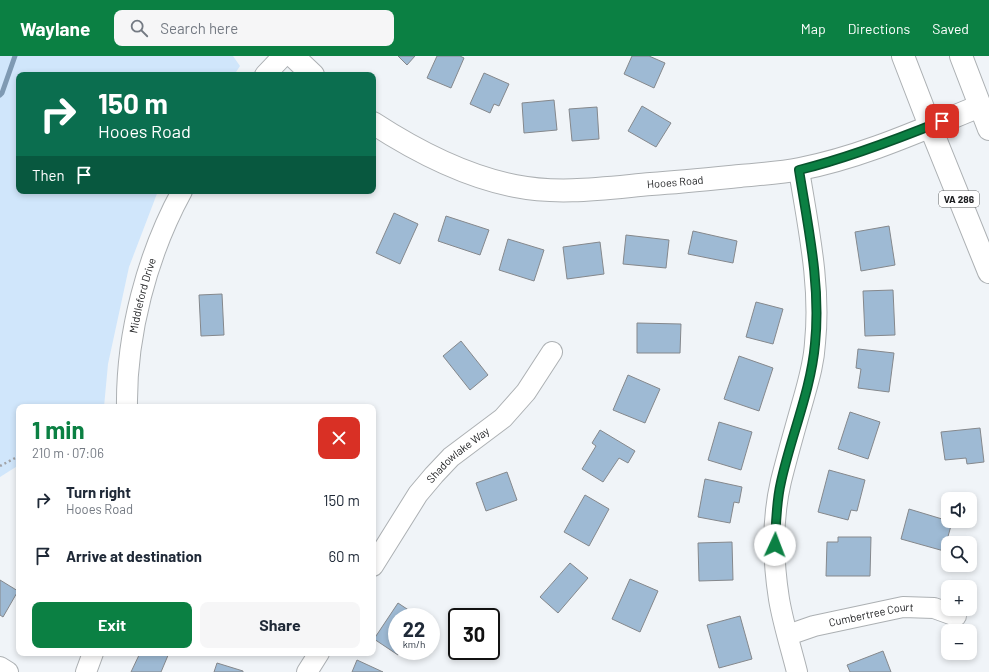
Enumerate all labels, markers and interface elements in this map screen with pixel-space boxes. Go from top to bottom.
search box [114,10,394,46]
text: Waylane [20,17,90,40]
icon: search [128,17,150,39]
text: Search here [160,19,238,37]
text: Map [801,20,826,37]
text: Directions [848,20,910,37]
text: Saved [932,20,969,37]
text: 150 m [98,86,168,120]
icon: right [32,88,84,140]
pin [925,104,959,138]
icon: arrive [931,110,953,132]
text: Hooes Road [98,120,191,142]
icon: arrive [73,164,95,186]
text: Then [32,166,65,184]
street label: Hooes Road [646,173,704,190]
road number: VA 286 [939,191,979,207]
street label: Middleford Drive [126,256,158,334]
text: 1 min [32,415,85,444]
button: close [318,417,360,459]
street label: Shadowlake Way [423,424,491,485]
text: 210 m · 07:06 [32,445,104,461]
text: Turn right [66,483,131,501]
icon: right [32,489,54,511]
text: 150 m [323,491,360,509]
map controls [941,492,977,660]
button: sound [941,492,977,528]
text: Hooes Road [66,501,133,517]
position arrow [754,524,796,566]
button: search [941,536,977,572]
icon: arrive [32,545,54,567]
text: Arrive at destination [66,547,202,565]
text: 60 m [328,547,360,565]
button: + [941,580,977,616]
street label: Cumbertree Court [828,600,914,629]
button: Exit [32,602,192,648]
button: Share [200,602,360,648]
speed limit sign: 30 [448,608,500,660]
text: 22 [403,617,425,641]
button: − [941,624,977,660]
text: km/h [403,638,425,650]

